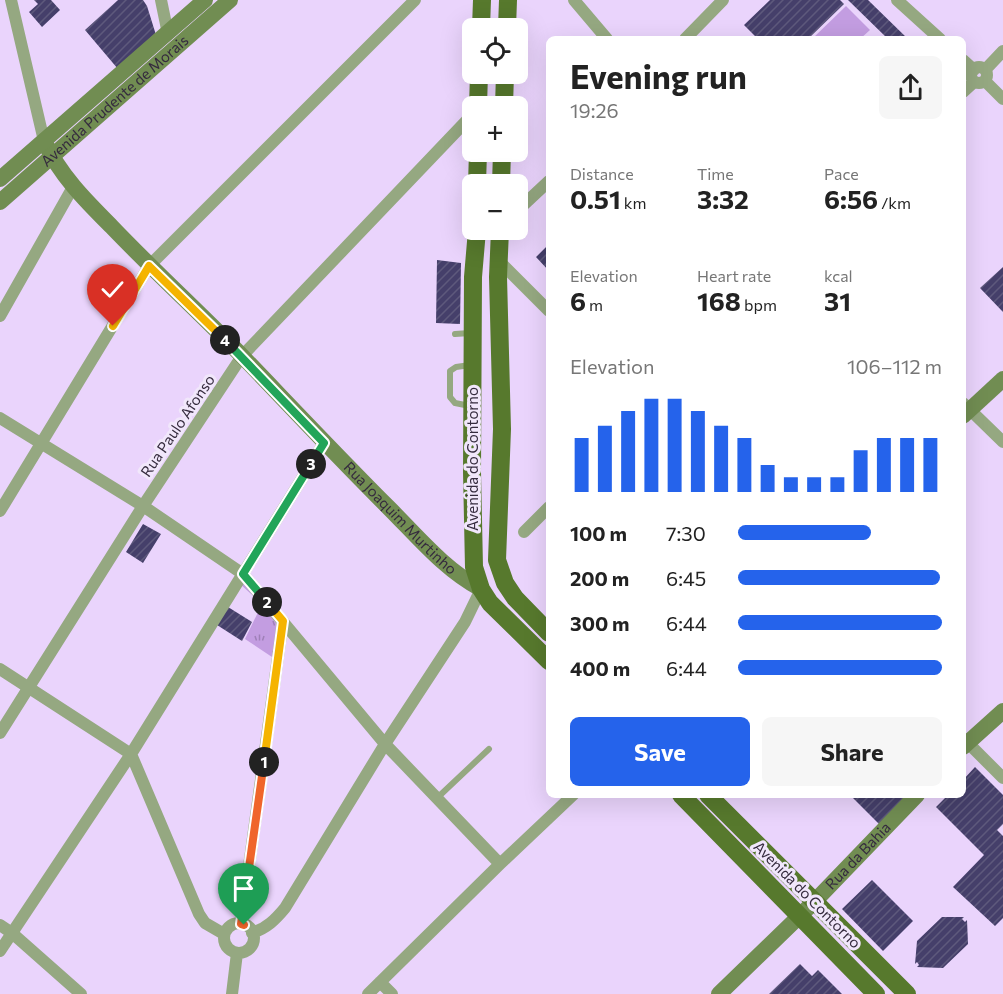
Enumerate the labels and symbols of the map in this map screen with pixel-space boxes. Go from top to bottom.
street label: Avenida Prudente de Morais [37,31,192,170]
pin [87,264,138,326]
pin: 4 [210,325,240,355]
street label: Rua Paulo Afonso [136,371,218,480]
street label: Avenida do Contorno [463,387,481,531]
pin: 3 [296,449,326,479]
street label: Rua Joaquim Murtinho [341,458,461,578]
pin: 2 [252,587,282,617]
pin: 1 [249,747,279,777]
street label: Rua da Bahia [821,818,894,893]
street label: Avenida do Contorno [750,837,865,952]
pin [218,863,269,925]

